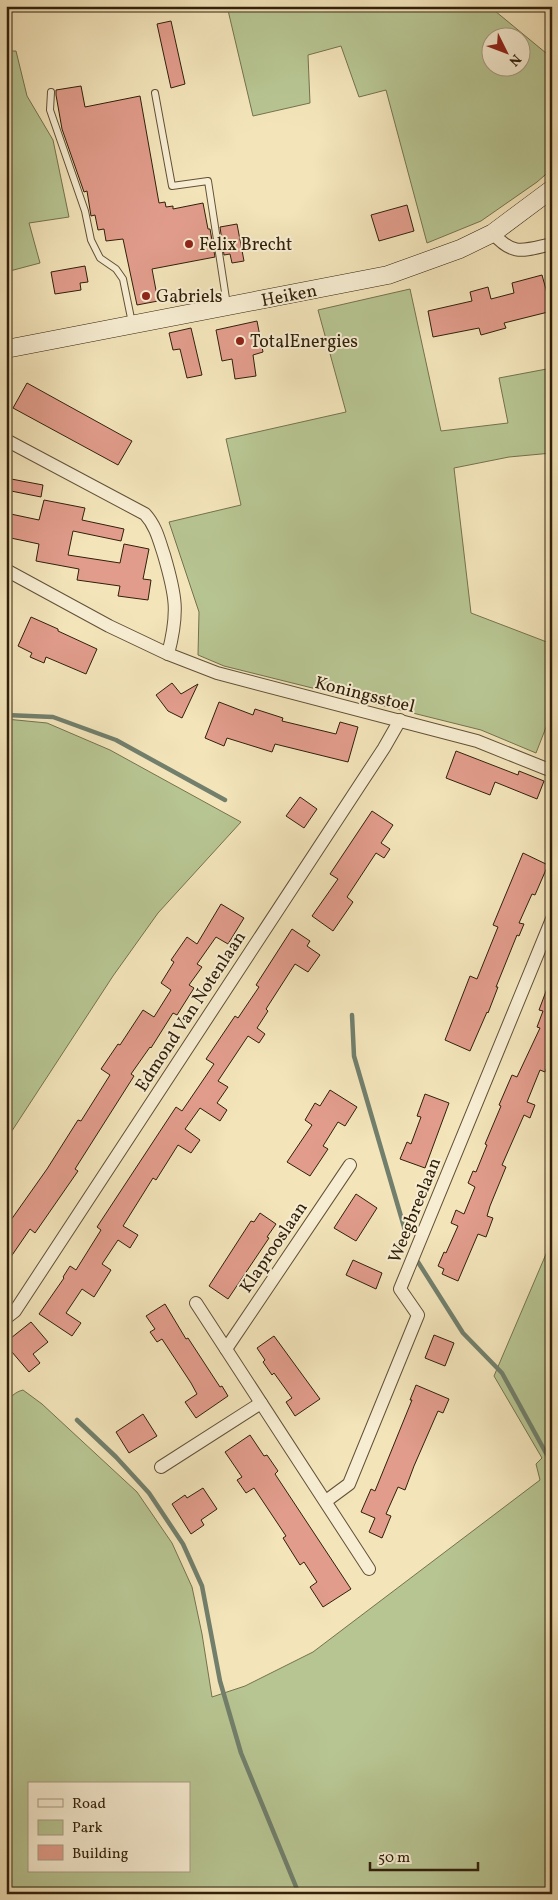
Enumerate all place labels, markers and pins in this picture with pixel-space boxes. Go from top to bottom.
place label: Felix Brecht [199,233,292,258]
marker: Felix Brecht [183,238,195,250]
place label: Gabriels [156,285,223,310]
marker: Gabriels [140,290,152,302]
place label: TotalEnergies [250,330,358,355]
marker: TotalEnergies [234,335,246,347]

